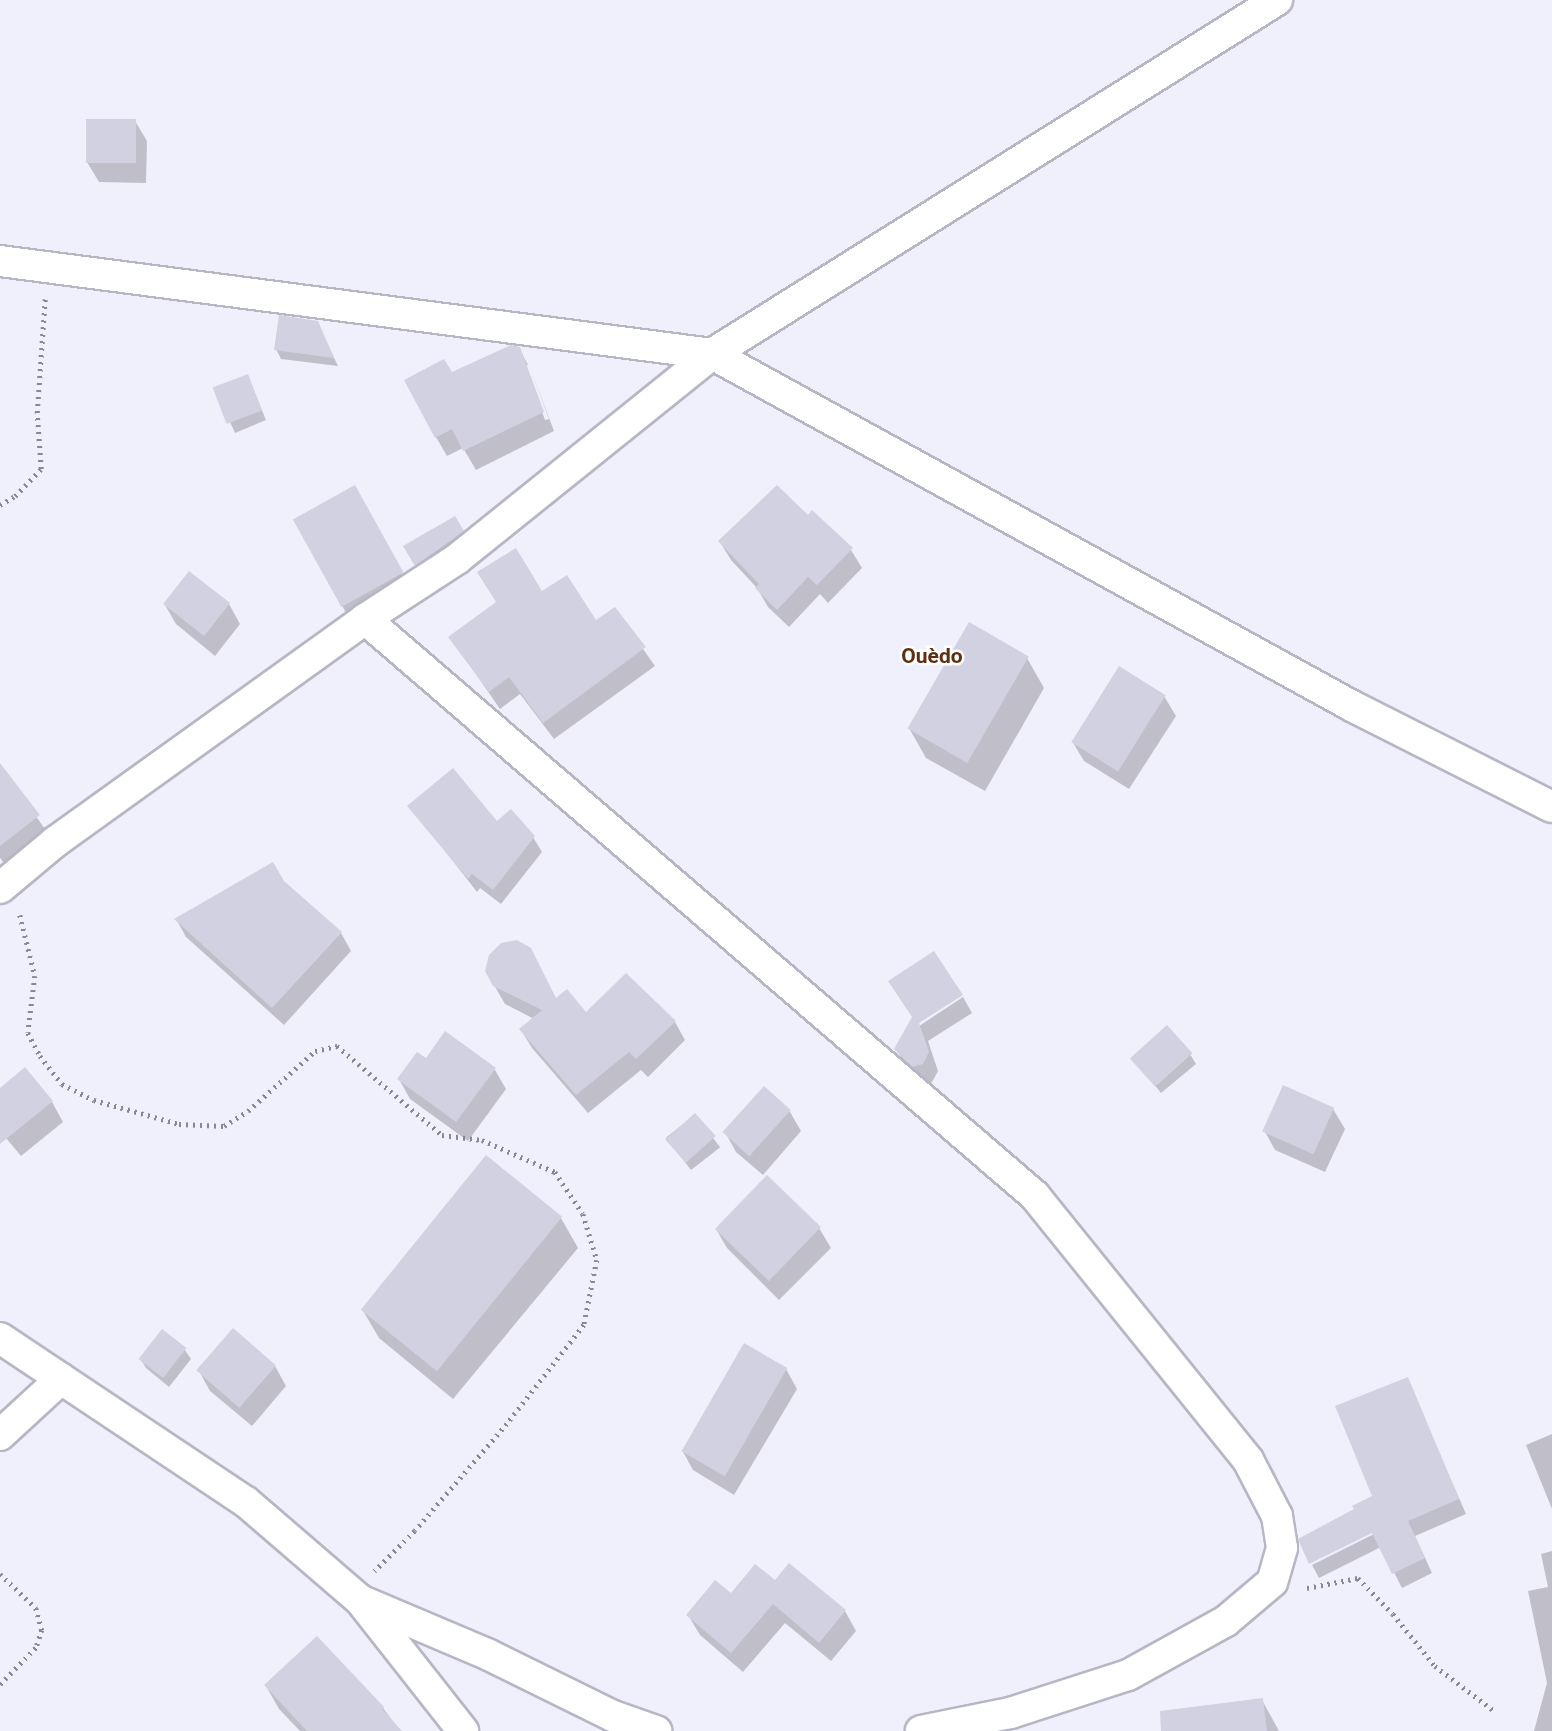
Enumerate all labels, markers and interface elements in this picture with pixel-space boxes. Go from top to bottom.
district label: Ouèdo [901,643,963,669]

